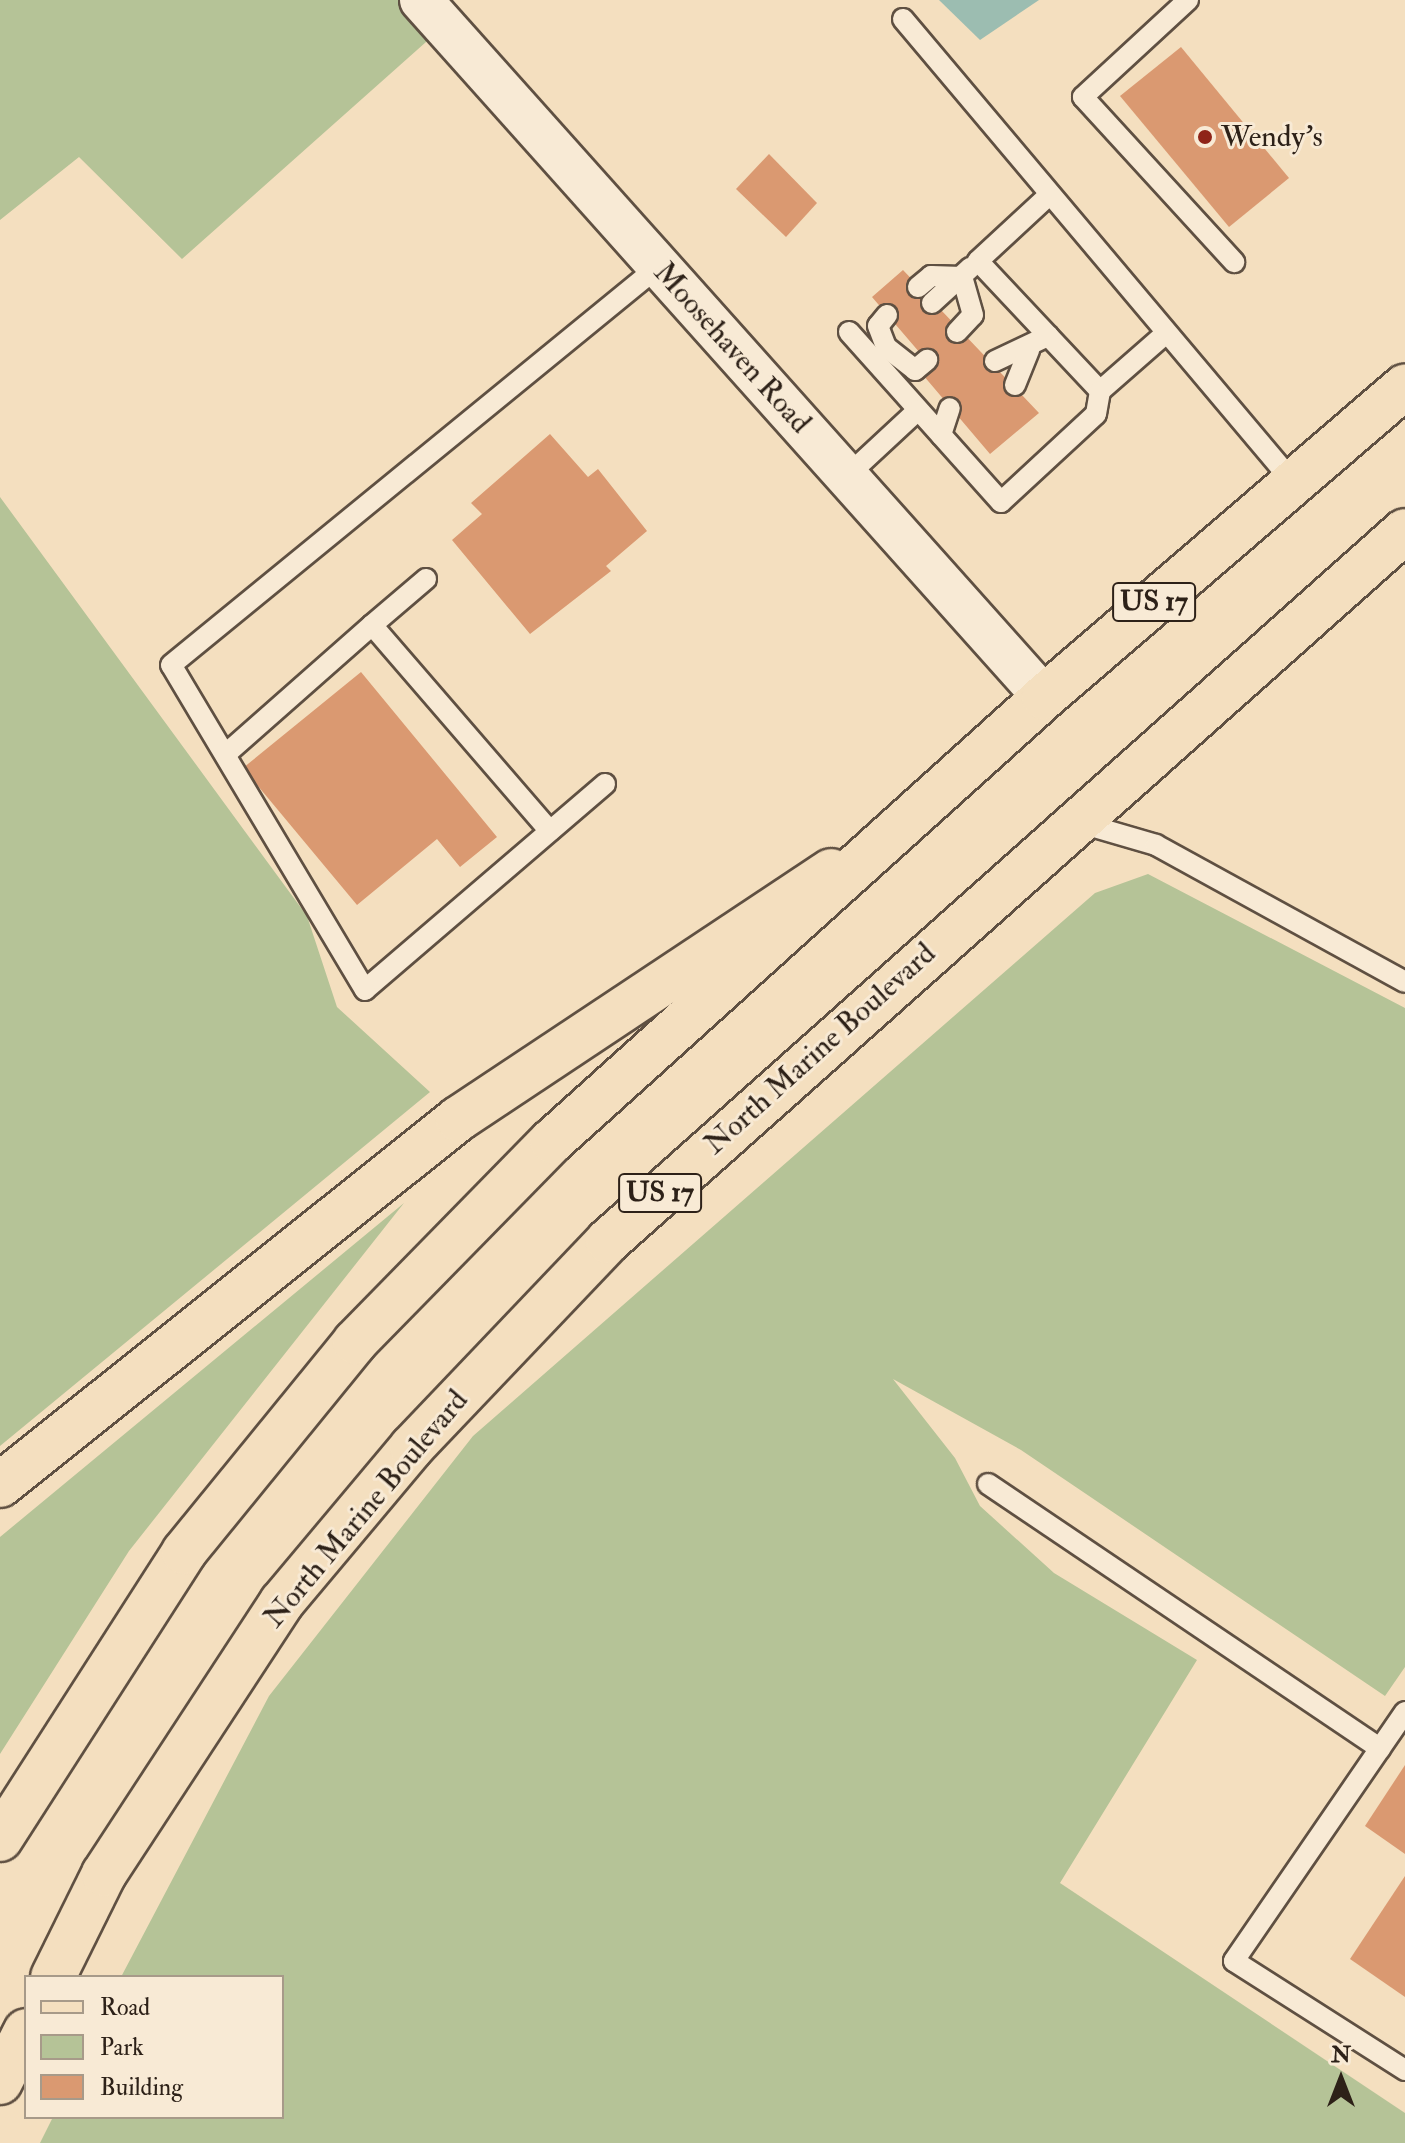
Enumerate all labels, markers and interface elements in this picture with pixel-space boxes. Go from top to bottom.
place label: Wendy's [1221,119,1323,155]
marker: Wendy's [1196,128,1214,146]
street label: Moosehaven Road [646,255,818,441]
road number: US 17 [1112,578,1196,626]
street label: North Marine Boulevard [697,936,943,1162]
road number: US 17 [618,1169,702,1217]
street label: North Marine Boulevard [256,1383,476,1635]
legend [24,1975,284,2119]
text: Road [100,1992,150,2023]
text: Park [100,2032,144,2063]
north arrow [1301,2039,1381,2119]
text: N [1331,2041,1351,2069]
text: Building [100,2072,183,2103]

